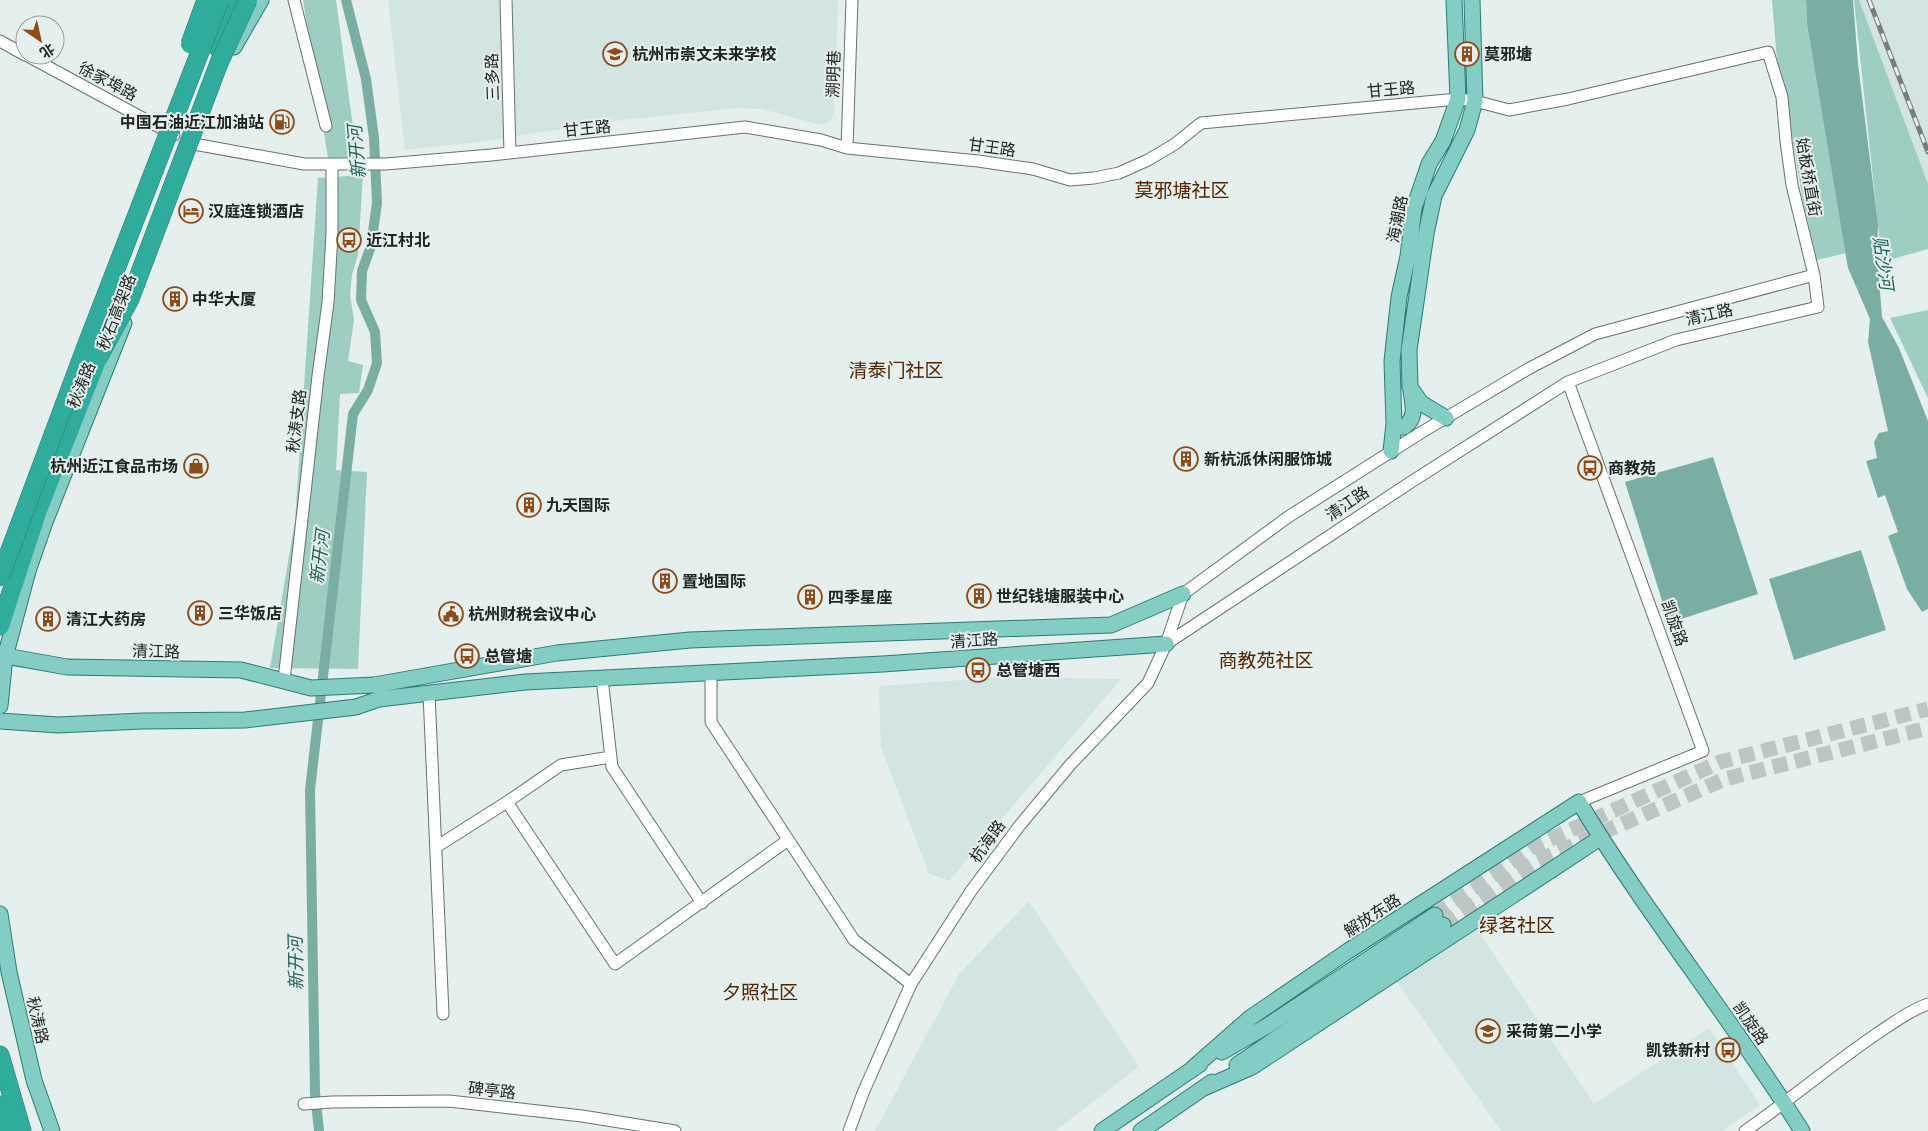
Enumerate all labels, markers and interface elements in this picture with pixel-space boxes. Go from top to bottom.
north arrow [15,15,65,65]
text: 北 [36,39,58,61]
school or university icon: 杭州市崇文未来学校 [602,41,628,67]
building icon: 莫邪塘 [1454,41,1480,67]
place label: 杭州市崇文未来学校 [632,45,777,64]
place label: 莫邪塘 [1484,45,1532,64]
street label: 溯明巷 [823,50,844,98]
street label: 三多路 [482,53,503,101]
street label: 徐家埠路 [75,58,140,105]
street label: 甘王路 [1366,78,1416,101]
fuel station icon: 中国石油近江加油站 [269,109,295,135]
place label: 中国石油近江加油站 [120,113,264,132]
street label: 甘王路 [562,117,612,140]
water label: 新开河 [343,121,370,180]
street label: 甘王路 [967,135,1017,160]
street label: 始板桥直街 [1792,136,1825,218]
district label: 莫邪塘社区 [1134,179,1230,202]
street label: 海潮路 [1384,194,1411,244]
hotel icon: 汉庭连锁酒店 [178,198,204,224]
place label: 汉庭连锁酒店 [208,202,304,221]
bus stop icon: 近江村北 [336,227,362,253]
place label: 近江村北 [366,231,430,250]
water label: 贴沙河 [1868,235,1898,294]
street label: 秋石高架路 [93,271,140,353]
building icon: 中华大厦 [162,286,188,312]
place label: 中华大厦 [192,290,256,309]
street label: 清江路 [1684,300,1735,329]
street label: 秋涛路 [64,359,99,411]
district label: 清泰门社区 [848,359,944,382]
street label: 秋涛支路 [283,388,310,454]
building icon: 新杭派休闲服饰城 [1173,446,1199,472]
place label: 新杭派休闲服饰城 [1204,450,1332,469]
shop icon: 杭州近江食品市场 [183,453,209,479]
bus stop icon: 商教苑 [1577,455,1603,481]
place label: 杭州近江食品市场 [50,457,178,476]
place label: 商教苑 [1608,459,1656,478]
street label: 清江路 [1322,482,1372,525]
building icon: 九天国际 [516,492,542,518]
place label: 九天国际 [546,496,610,515]
water label: 新开河 [306,526,335,585]
building icon: 置地国际 [652,568,678,594]
place label: 置地国际 [682,572,746,591]
building icon: 世纪钱塘服装中心 [966,583,992,609]
building icon: 四季星座 [797,584,823,610]
place label: 世纪钱塘服装中心 [996,587,1124,606]
place label: 四季星座 [828,588,892,607]
street label: 凯旋路 [1657,597,1692,649]
building icon: 三华饭店 [187,600,213,626]
public building icon: 杭州财税会议中心 [438,601,464,627]
place label: 三华饭店 [218,604,282,623]
place label: 杭州财税会议中心 [468,605,596,624]
building icon: 清江大药房 [35,606,61,632]
place label: 清江大药房 [66,610,146,629]
street label: 清江路 [949,629,999,652]
street label: 清江路 [132,642,180,661]
bus stop icon: 总管塘 [454,643,480,669]
place label: 总管塘 [484,647,532,666]
district label: 商教苑社区 [1218,649,1314,672]
bus stop icon: 总管塘西 [965,657,991,683]
place label: 总管塘西 [996,661,1060,680]
street label: 杭海路 [966,816,1009,866]
street label: 解放东路 [1340,890,1404,941]
district label: 绿茗社区 [1479,914,1555,937]
water label: 新开河 [284,933,307,990]
district label: 夕照社区 [722,981,798,1004]
street label: 秋涛路 [23,995,52,1046]
street label: 凯旋路 [1729,998,1772,1048]
school or university icon: 采荷第二小学 [1475,1018,1501,1044]
place label: 采荷第二小学 [1506,1022,1602,1041]
bus stop icon: 凯铁新村 [1715,1037,1741,1063]
place label: 凯铁新村 [1646,1041,1710,1060]
street label: 碑亭路 [467,1079,517,1102]

